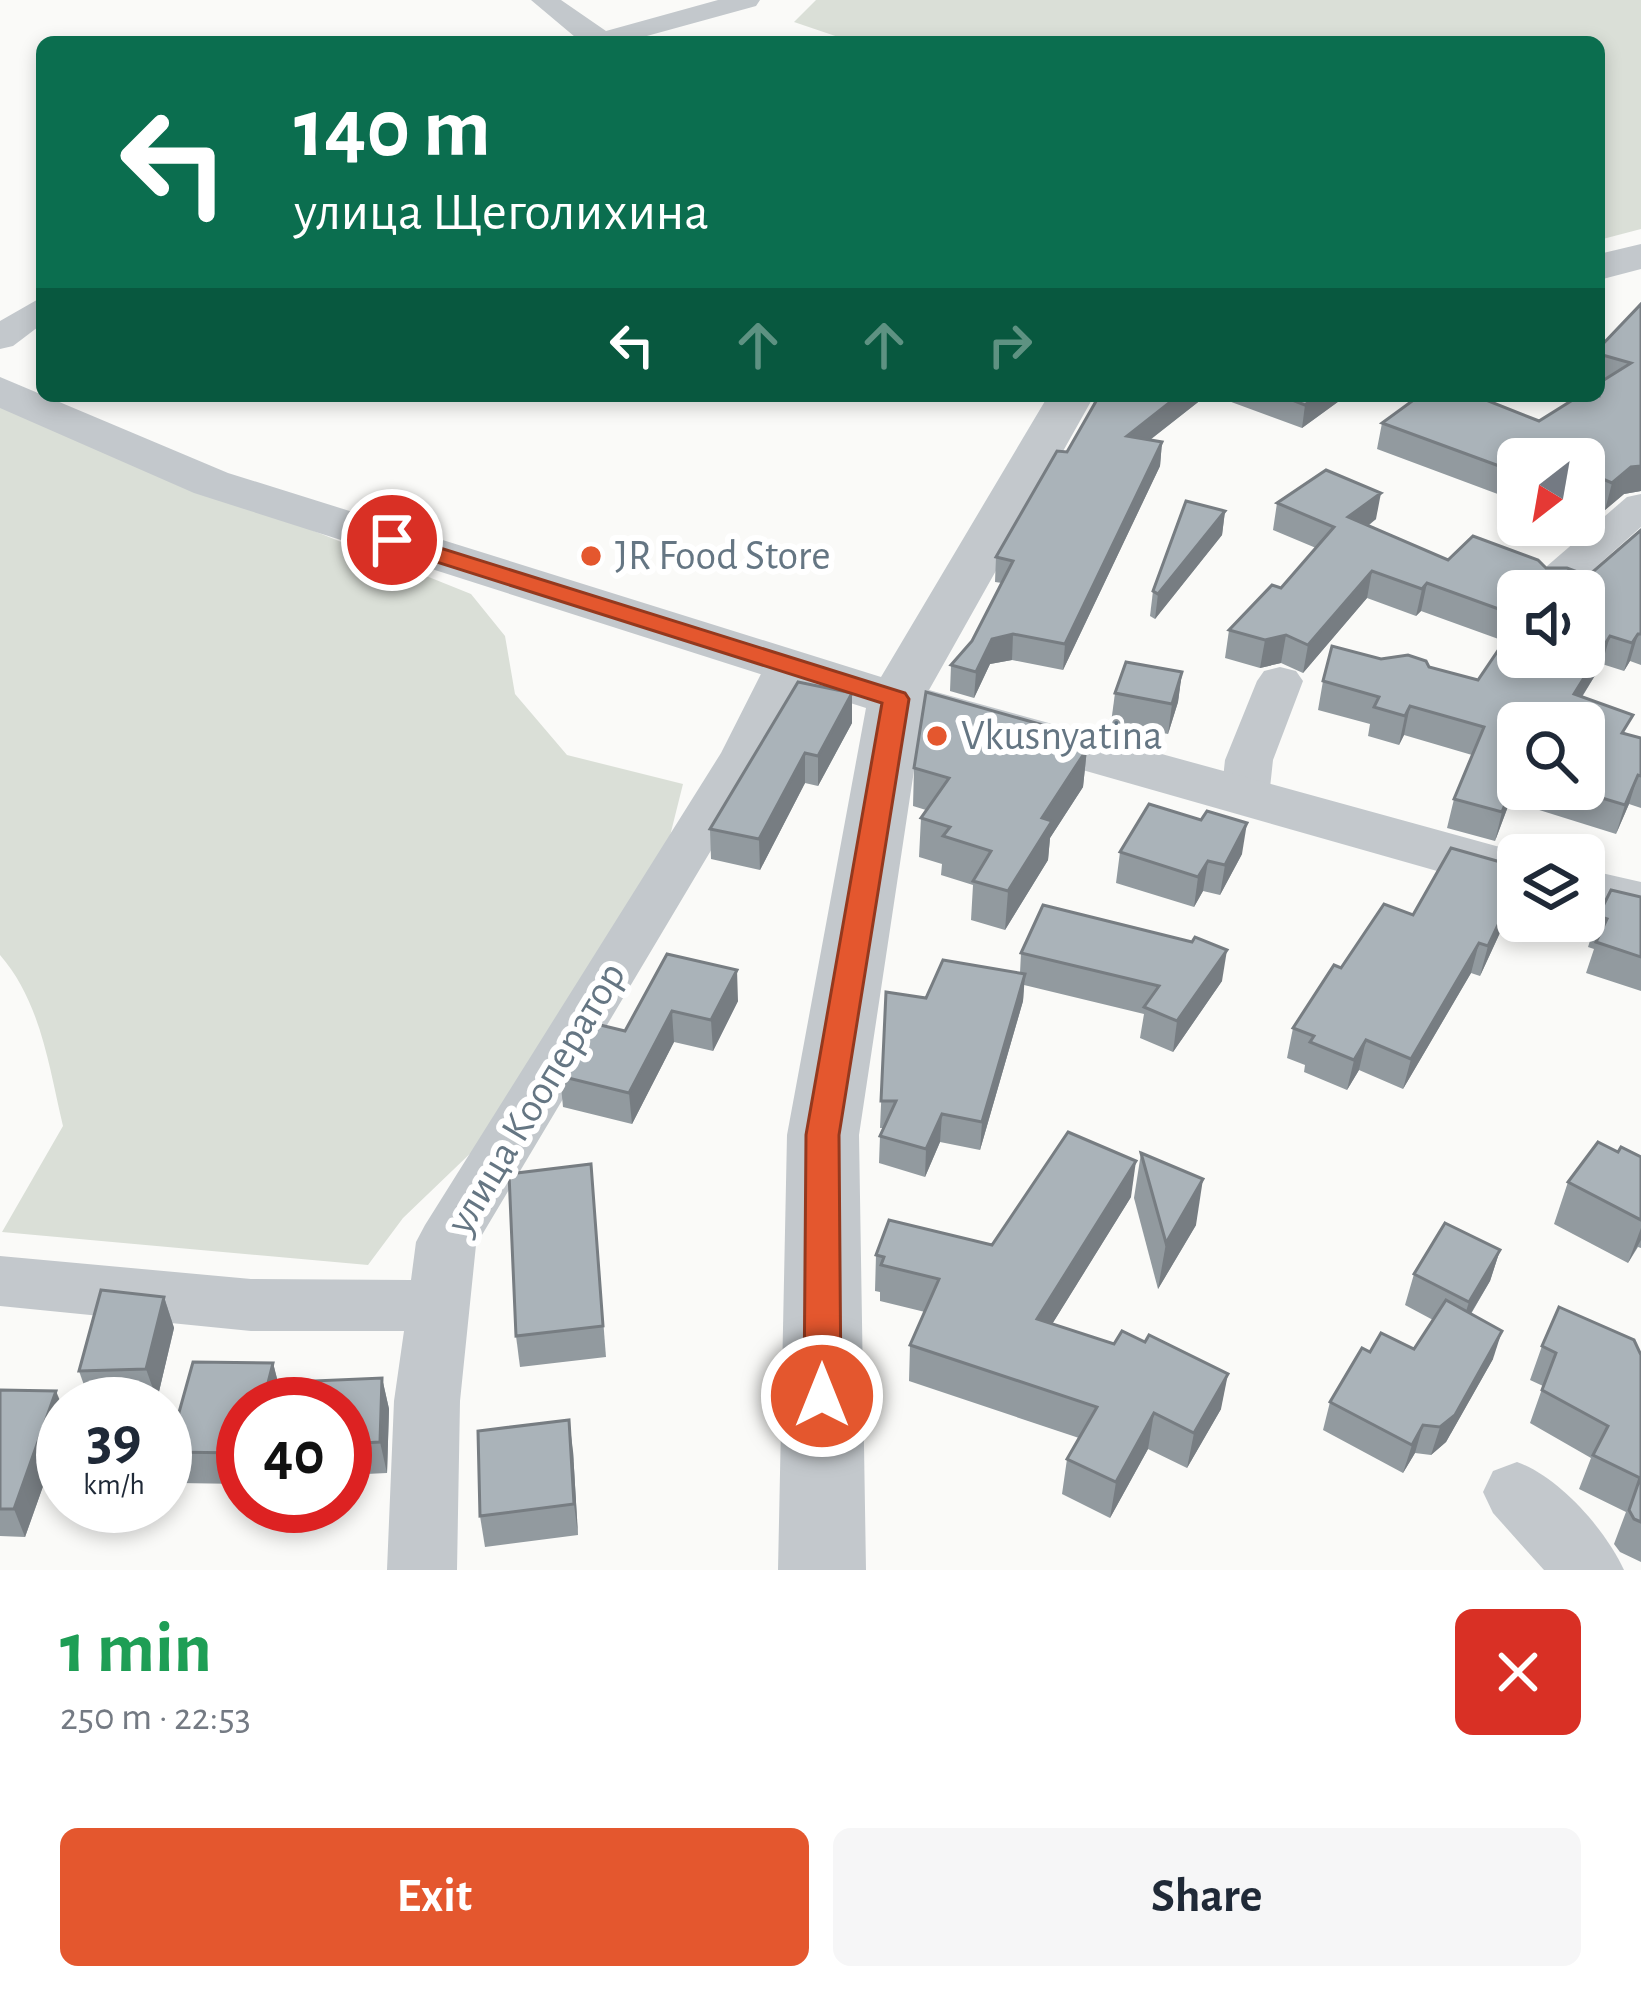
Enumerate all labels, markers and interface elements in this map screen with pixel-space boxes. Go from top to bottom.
icon: left [96,84,252,240]
text: 140 m [294,88,491,172]
text: улица Щеголихина [294,186,709,240]
icon: left [599,312,665,378]
icon: ahead [725,312,791,378]
icon: ahead [851,312,917,378]
icon: right [977,312,1043,378]
north arrow [1497,438,1605,546]
map controls [1497,438,1605,942]
pin [341,489,443,591]
icon: arrive [359,507,425,573]
place label: JR Food Store [615,535,831,577]
marker: JR Food Store [578,543,604,569]
button: sound [1497,570,1605,678]
button: search [1497,702,1605,810]
place label: Vkusnyatina [961,715,1163,757]
marker: Vkusnyatina [924,723,950,749]
button: layers [1497,834,1605,942]
street label: улица Кооператор [438,955,633,1242]
position arrow [759,1333,885,1459]
speed limit sign: 40 [216,1377,372,1533]
text: 39 [87,1410,141,1470]
text: km/h [83,1470,145,1500]
button: close [1455,1609,1581,1735]
text: 1 min [60,1613,212,1685]
text: 250 m · 22:53 [60,1698,251,1737]
button: Exit [60,1828,809,1966]
button: Share [833,1828,1581,1966]

